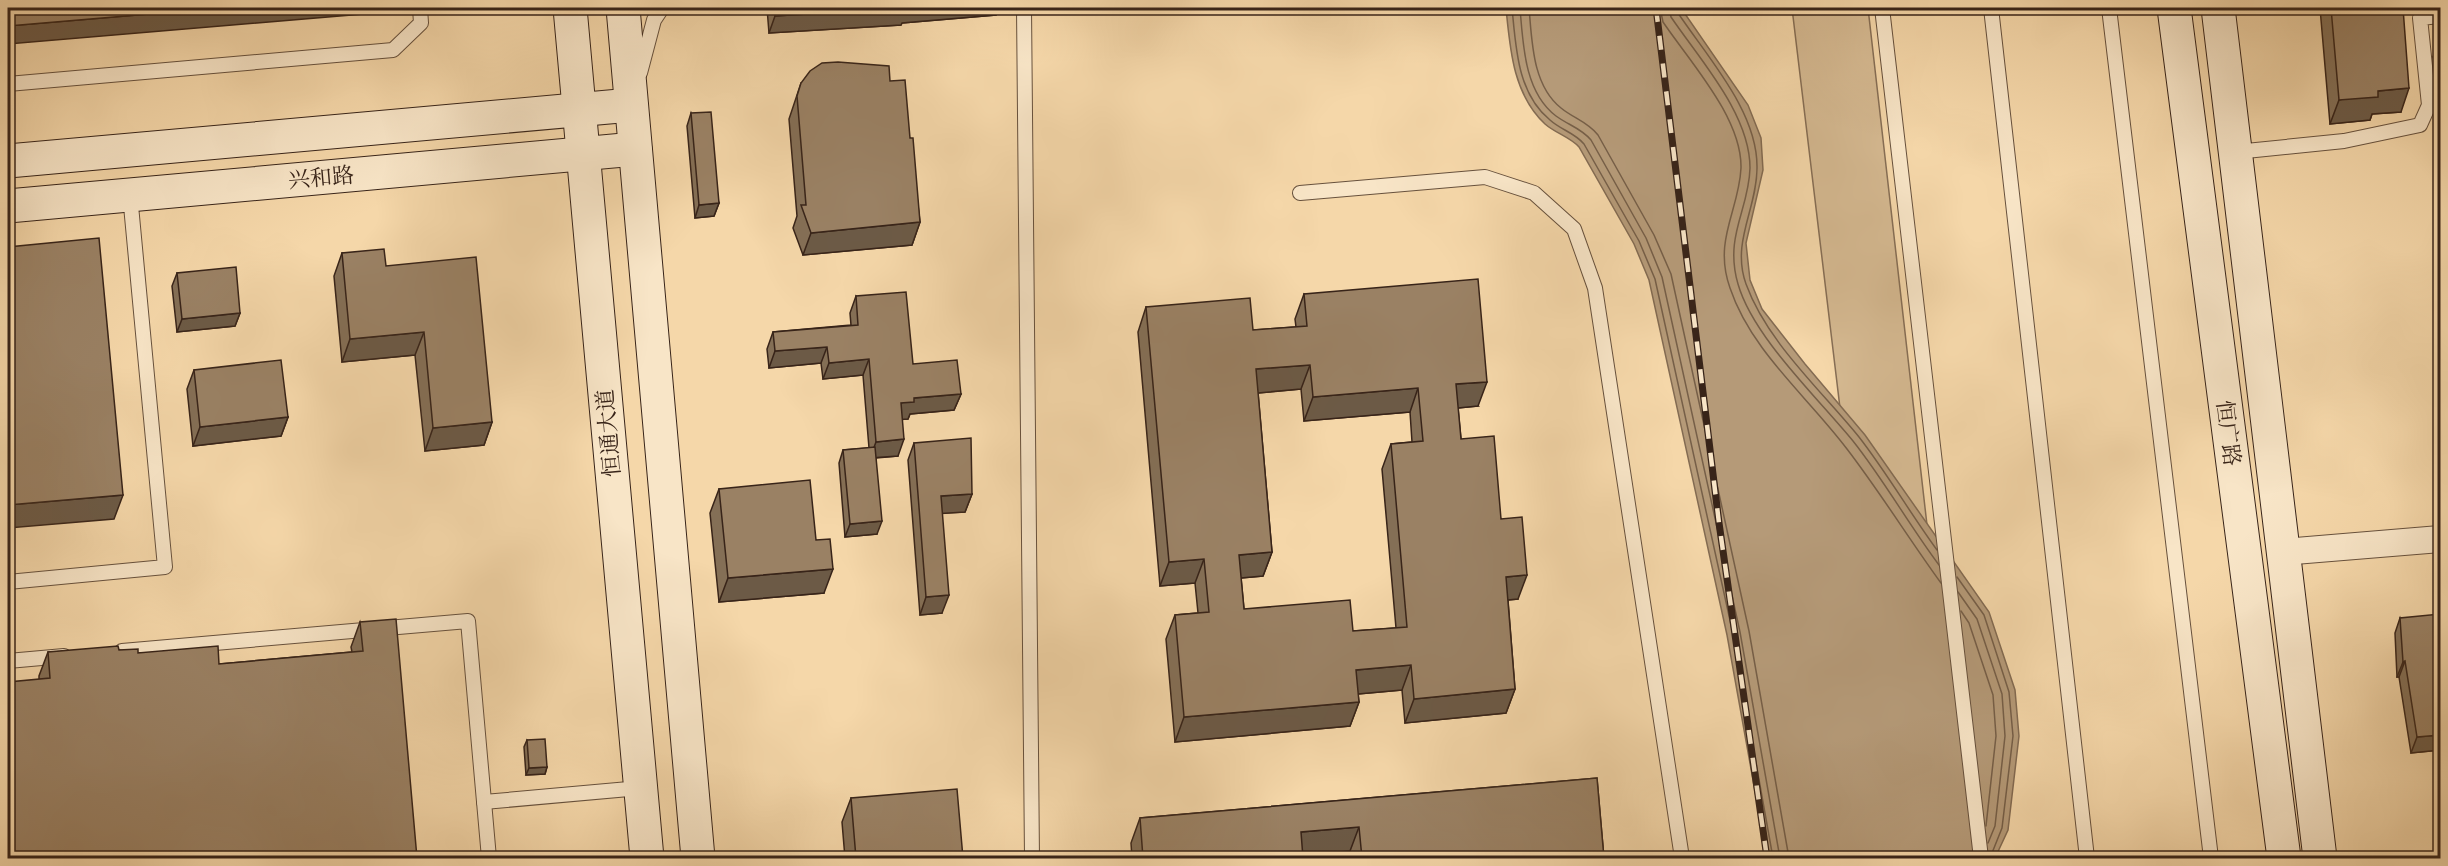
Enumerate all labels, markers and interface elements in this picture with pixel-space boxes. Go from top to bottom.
street label: 兴和路 [287,160,355,195]
street label: 恒通大道 [590,388,627,478]
street label: 恒广路 [2210,399,2247,468]

